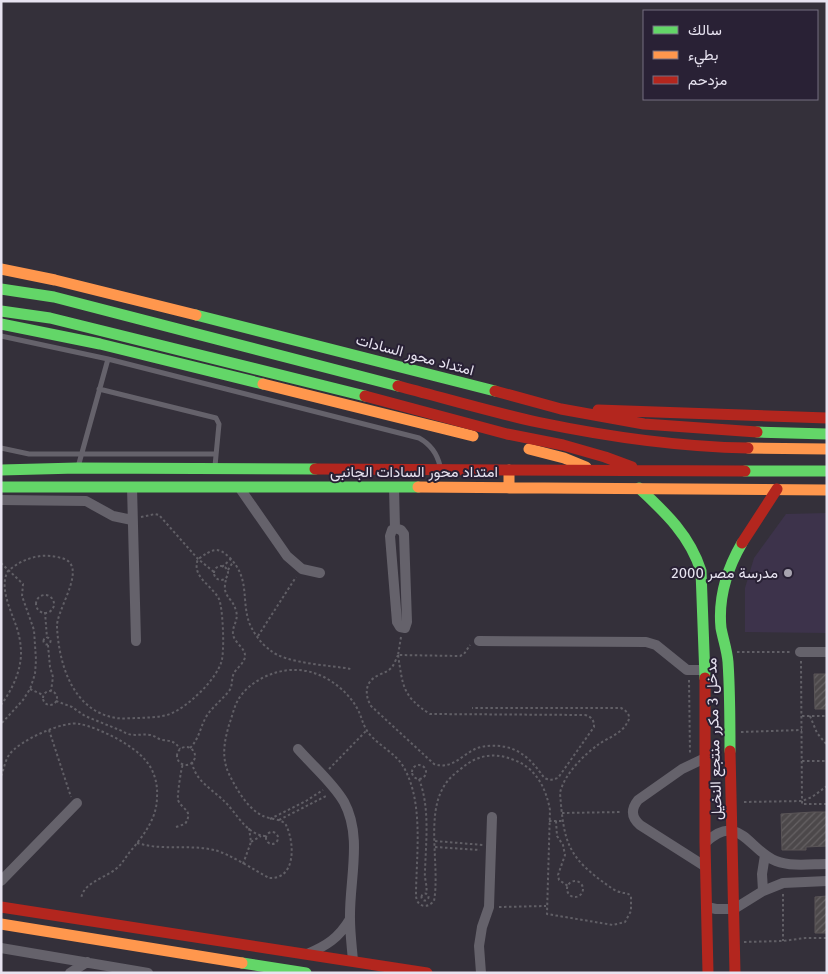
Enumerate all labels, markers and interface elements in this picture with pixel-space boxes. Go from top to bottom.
legend [643,10,818,100]
text: سالك [688,21,722,39]
text: بطيء [688,46,718,68]
text: مزدحم [688,71,727,90]
street label: امتداد محور السادات [354,331,476,379]
street label: امتداد محور السادات الجانبى [330,463,498,482]
place label: مدرسة مصر 2000 [671,564,778,582]
marker: مدرسة مصر 2000 [782,567,794,579]
street label: مدخل 3 مكرر منتجع النخيل [702,657,728,821]

